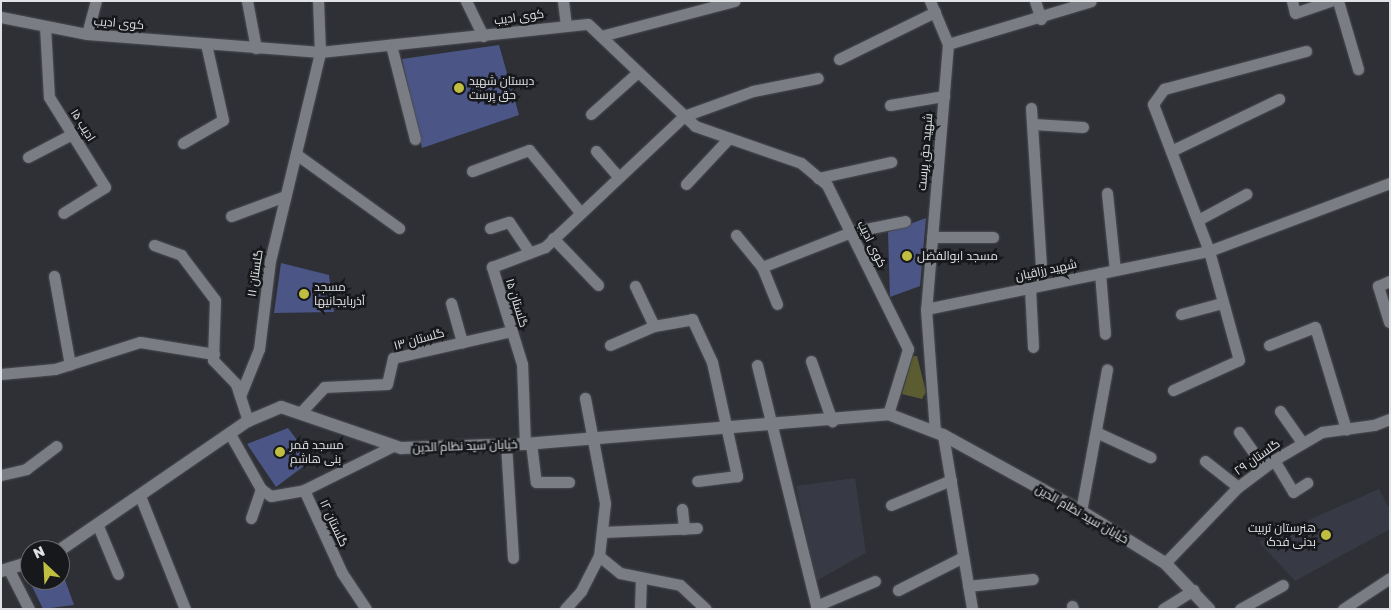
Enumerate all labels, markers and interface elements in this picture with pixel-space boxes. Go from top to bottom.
street label: کوی ادیب [493,6,545,28]
street label: کوی ادیب [93,14,145,32]
place label: دبستان شهید حق پرست [469,74,534,102]
marker: دبستان شهید حق پرست [453,82,465,94]
street label: ادیب ۱۵ [68,106,98,144]
street label: شهید حق پرست [914,113,936,191]
street label: کوی ادیب [855,218,889,270]
street label: گلستان ۱۱ [244,248,266,298]
place label: مسجد ابوالفضل [917,249,998,263]
marker: مسجد ابوالفضل [901,250,913,262]
street label: شهید رزاقیان [1014,256,1078,284]
street label: گلستان ۱۵ [503,277,531,329]
place label: مسجد آذربایجانیها [314,280,365,308]
marker: مسجد آذربایجانیها [298,288,310,300]
street label: گلستان ۱۳ [392,325,446,353]
street label: گلستان ۲۹ [1231,436,1283,478]
street label: خیابان سید نظام الدین [412,437,518,455]
place label: مسجد قمر بنی هاشم [290,438,344,466]
marker: مسجد قمر بنی هاشم [274,446,286,458]
street label: خیابان سید نظام الدین [1033,481,1131,547]
street label: گلستان ۱۲ [317,497,351,549]
place label: هنرستان تربیت بدنی فدک [1248,521,1316,549]
marker: هنرستان تربیت بدنی فدک [1320,529,1332,541]
north arrow [20,540,70,590]
text: N [30,542,47,562]

